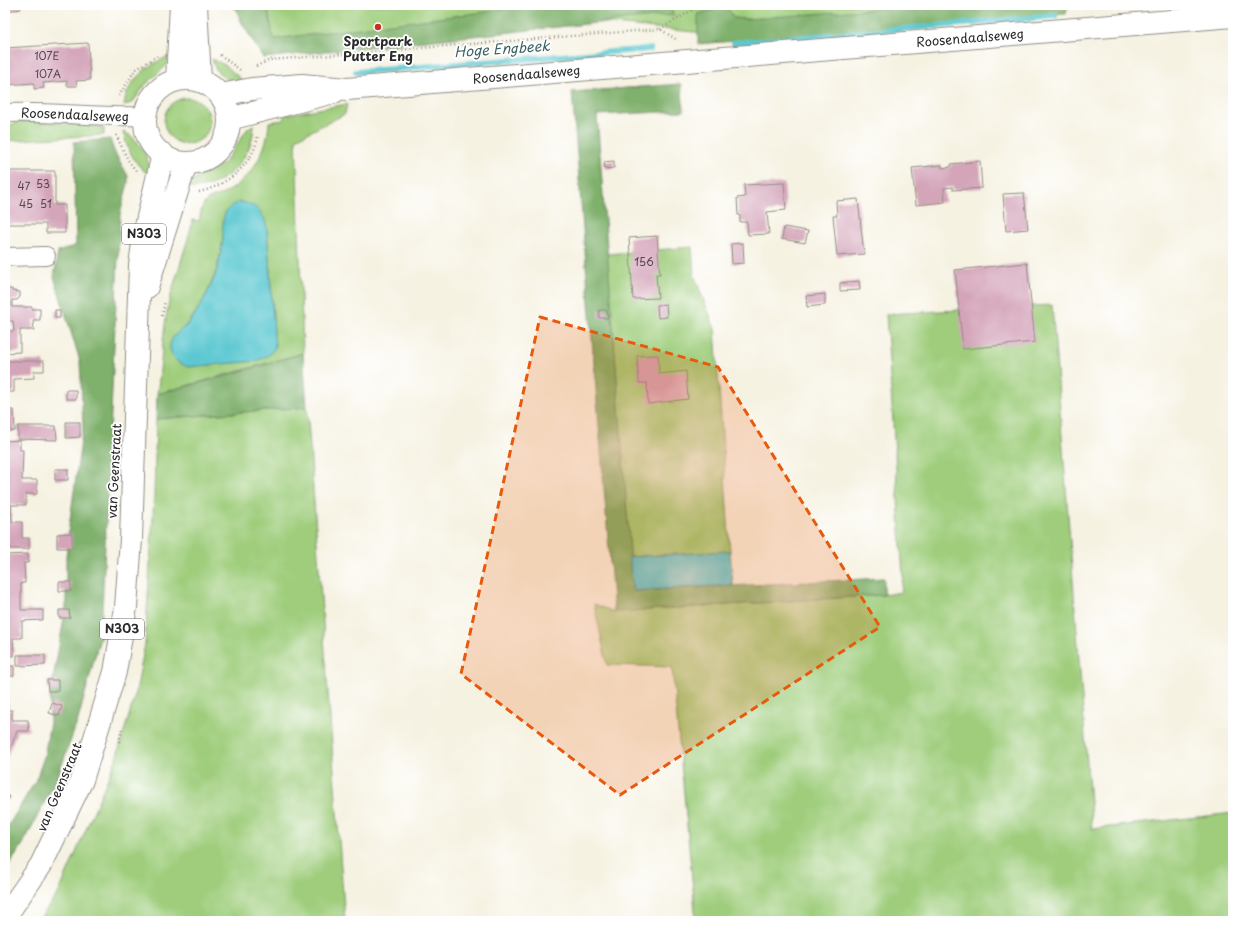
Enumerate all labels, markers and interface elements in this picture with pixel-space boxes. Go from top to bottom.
marker: Sportpark Putter Eng [373,22,383,32]
street label: Roosendaalseweg [915,23,1025,51]
place label: Sportpark Putter Eng [343,31,413,65]
water label: Hoge Engbeek [453,35,552,62]
house number: 107E [34,47,60,64]
street label: Roosendaalseweg [472,60,581,88]
house number: 107A [35,65,61,82]
street label: Roosendaalseweg [21,103,129,125]
house number: 53 [36,175,50,192]
house number: 47 [18,177,31,194]
house number: 45 [19,195,33,212]
house number: 51 [40,195,52,212]
road number: N303 [122,224,166,244]
house number: 156 [634,253,654,270]
street label: van Geenstraat [102,423,125,519]
road number: N303 [100,619,144,639]
street label: van Geenstraat [31,739,86,834]

